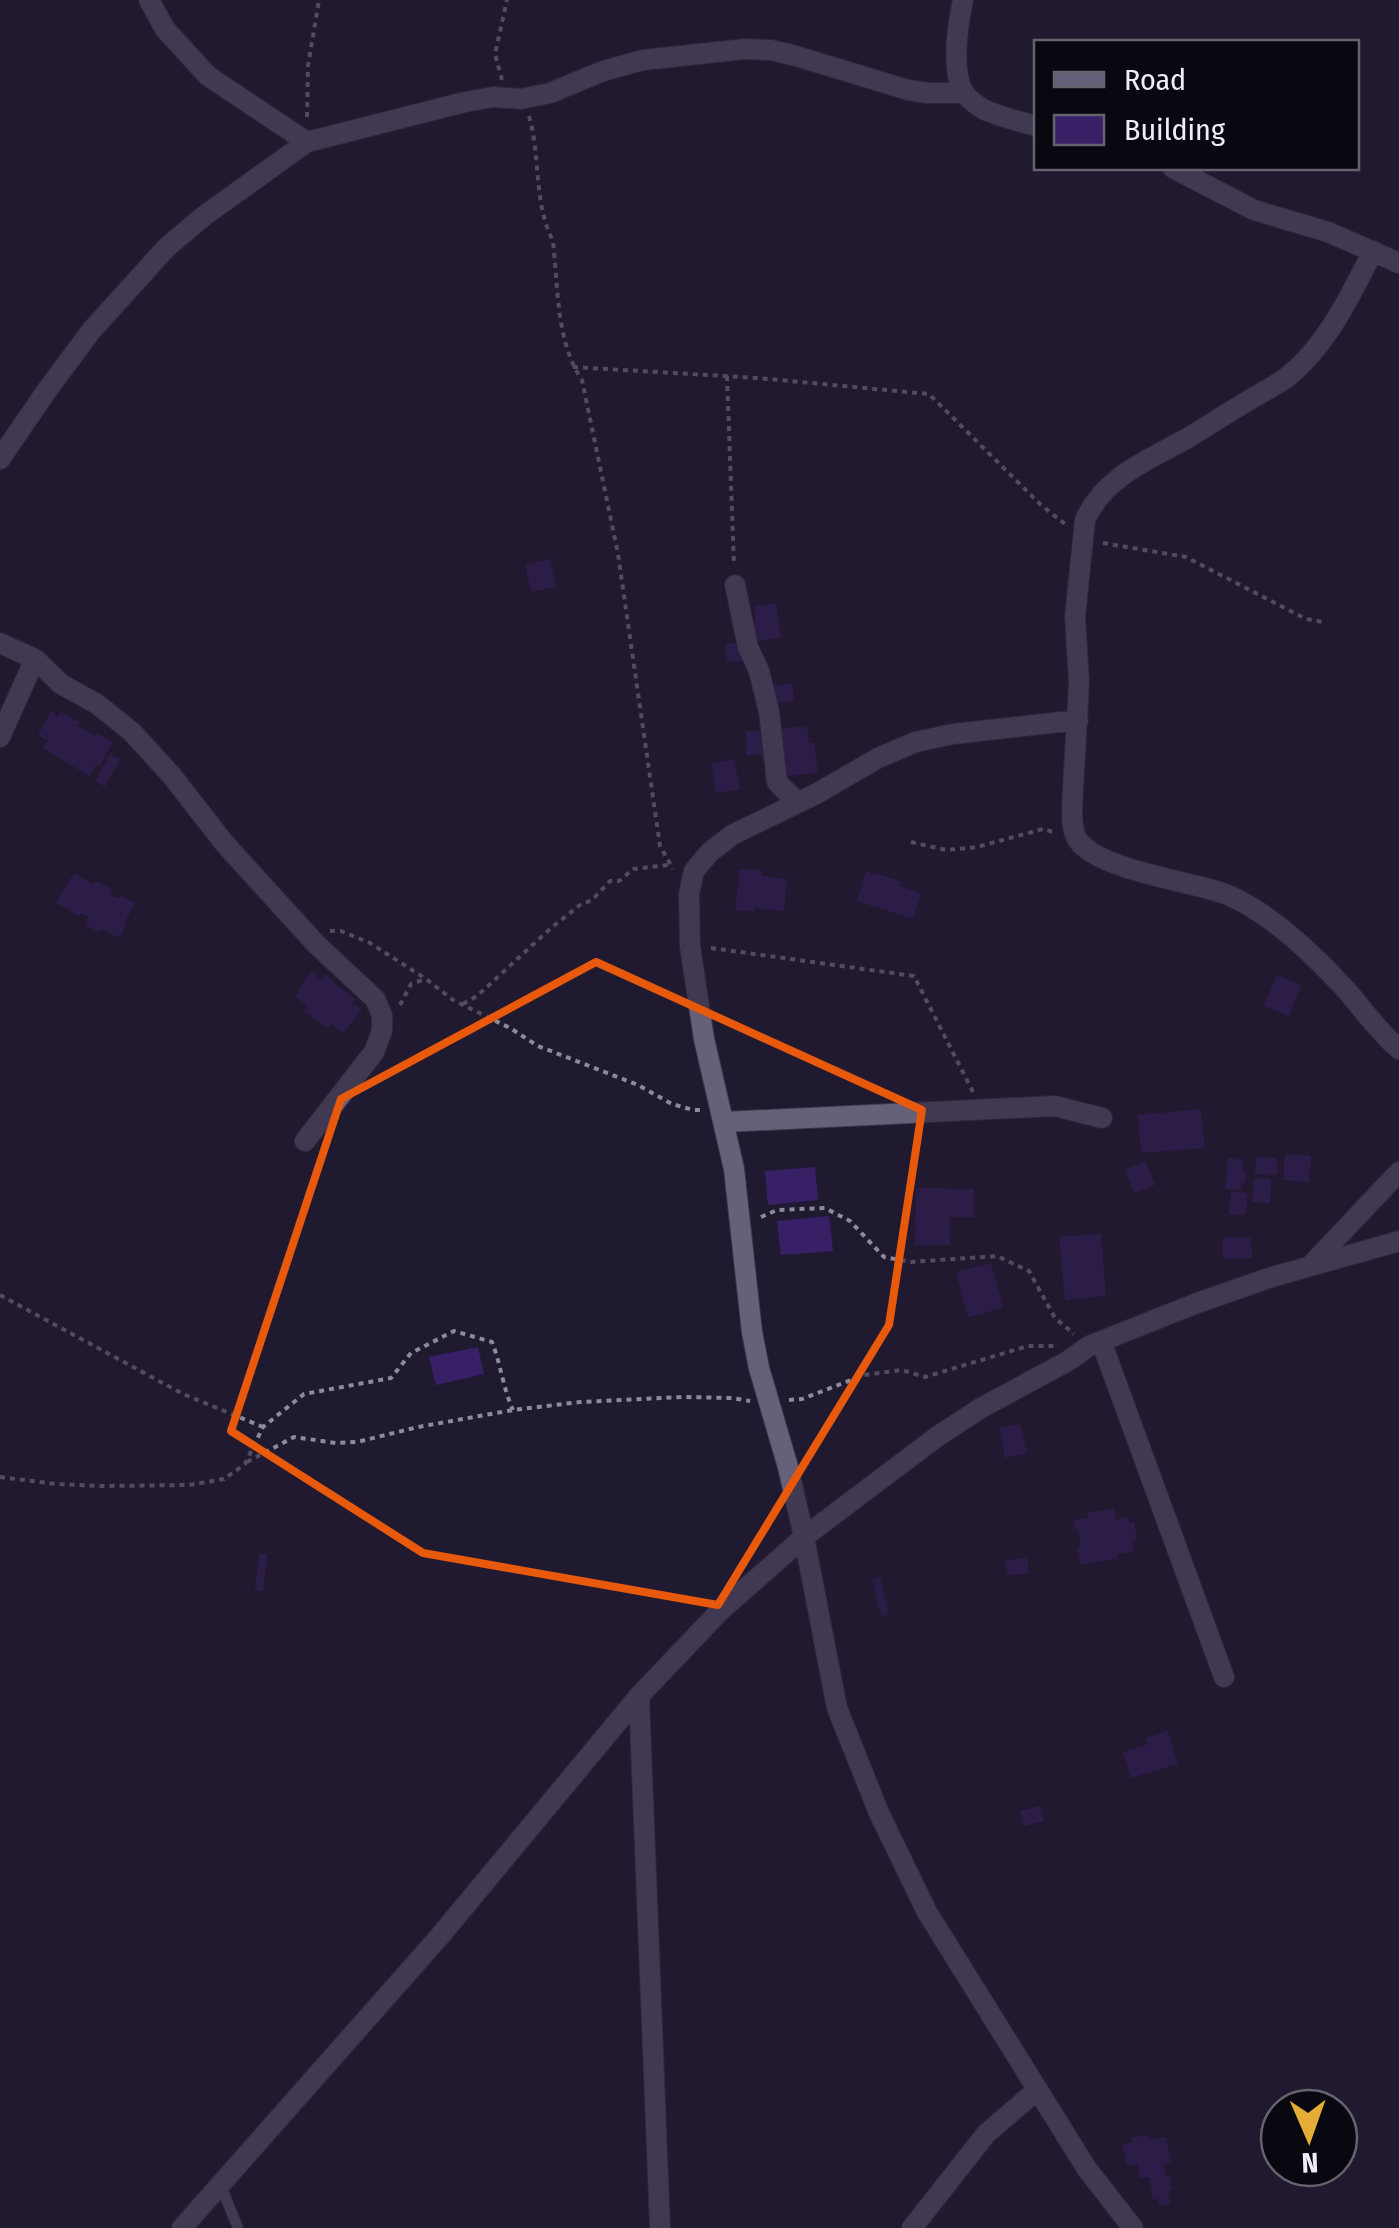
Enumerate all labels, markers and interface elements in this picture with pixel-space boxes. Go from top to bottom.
legend [1034,40,1359,170]
text: Road [1124,62,1186,98]
text: Building [1124,112,1226,148]
north arrow [1259,2088,1359,2188]
text: N [1301,2146,1319,2179]

